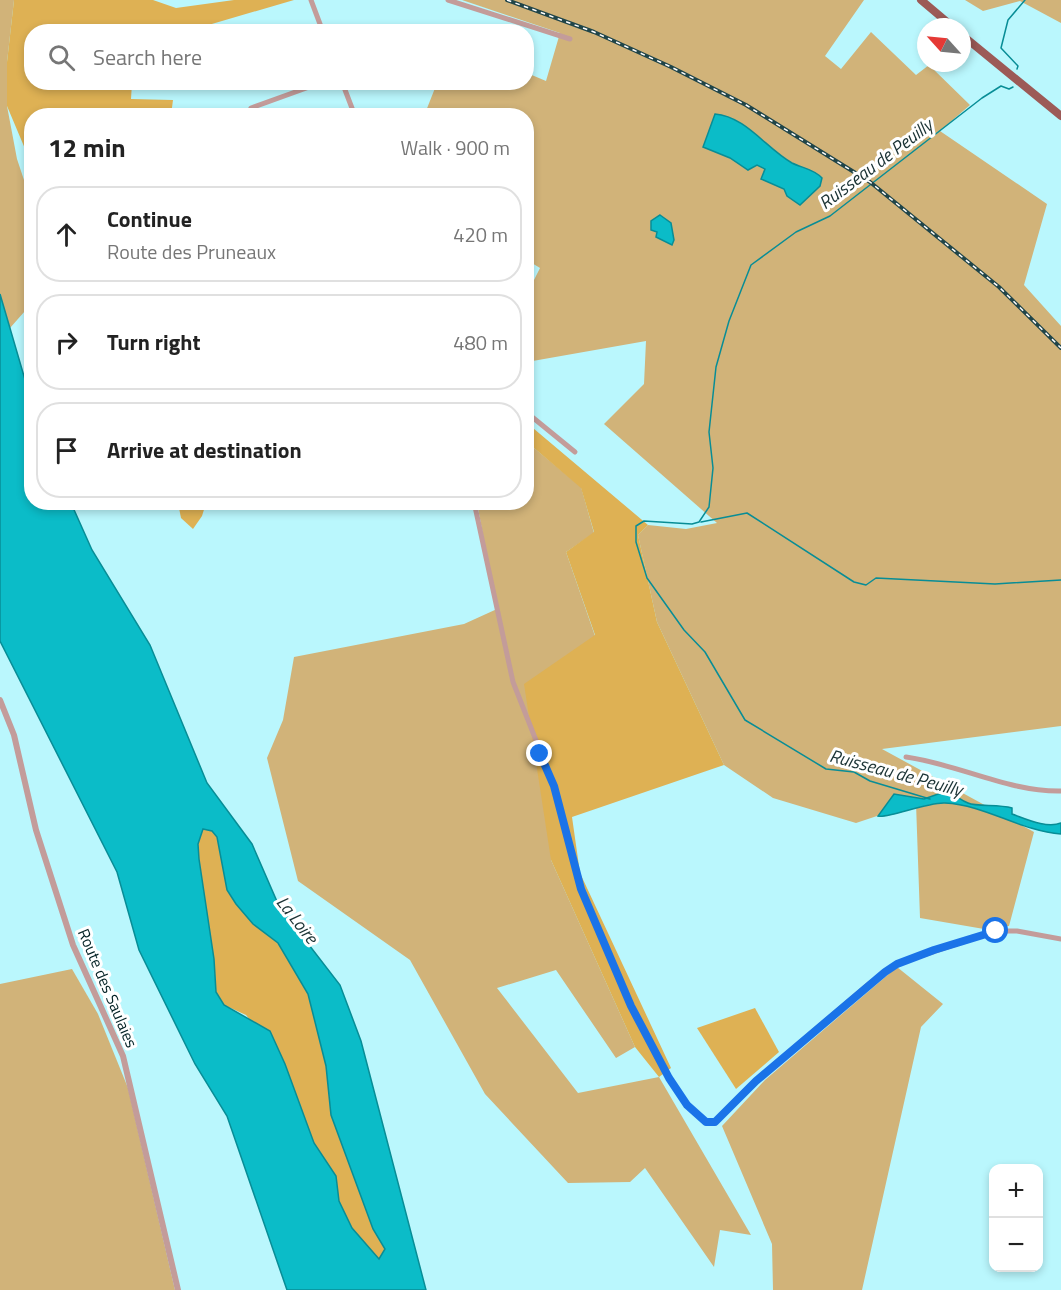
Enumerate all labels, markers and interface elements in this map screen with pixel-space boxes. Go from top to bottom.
north arrow [917,18,971,72]
search box [24,24,534,90]
text: Search here [93,40,202,74]
icon: search [45,41,78,74]
water label: Ruisseau de Peuilly [813,111,940,215]
text: 12 min [48,128,126,167]
text: Walk · 900 m [401,132,510,163]
text: Continue [107,202,192,236]
icon: ahead [50,218,83,251]
text: 420 m [453,219,508,250]
text: Route des Pruneaux [107,236,276,267]
text: Turn right [107,325,201,359]
icon: right [50,326,83,359]
text: 480 m [453,327,508,358]
text: Arrive at destination [107,433,302,467]
icon: arrive [50,434,83,467]
route end [526,740,552,766]
water label: Ruisseau de Peuilly [827,742,967,804]
water label: La Loire [270,890,326,951]
route start [982,917,1008,943]
street label: Route des Saulaies [72,925,144,1051]
map controls [989,1164,1043,1272]
button: + [989,1164,1043,1218]
button: − [989,1218,1043,1272]

